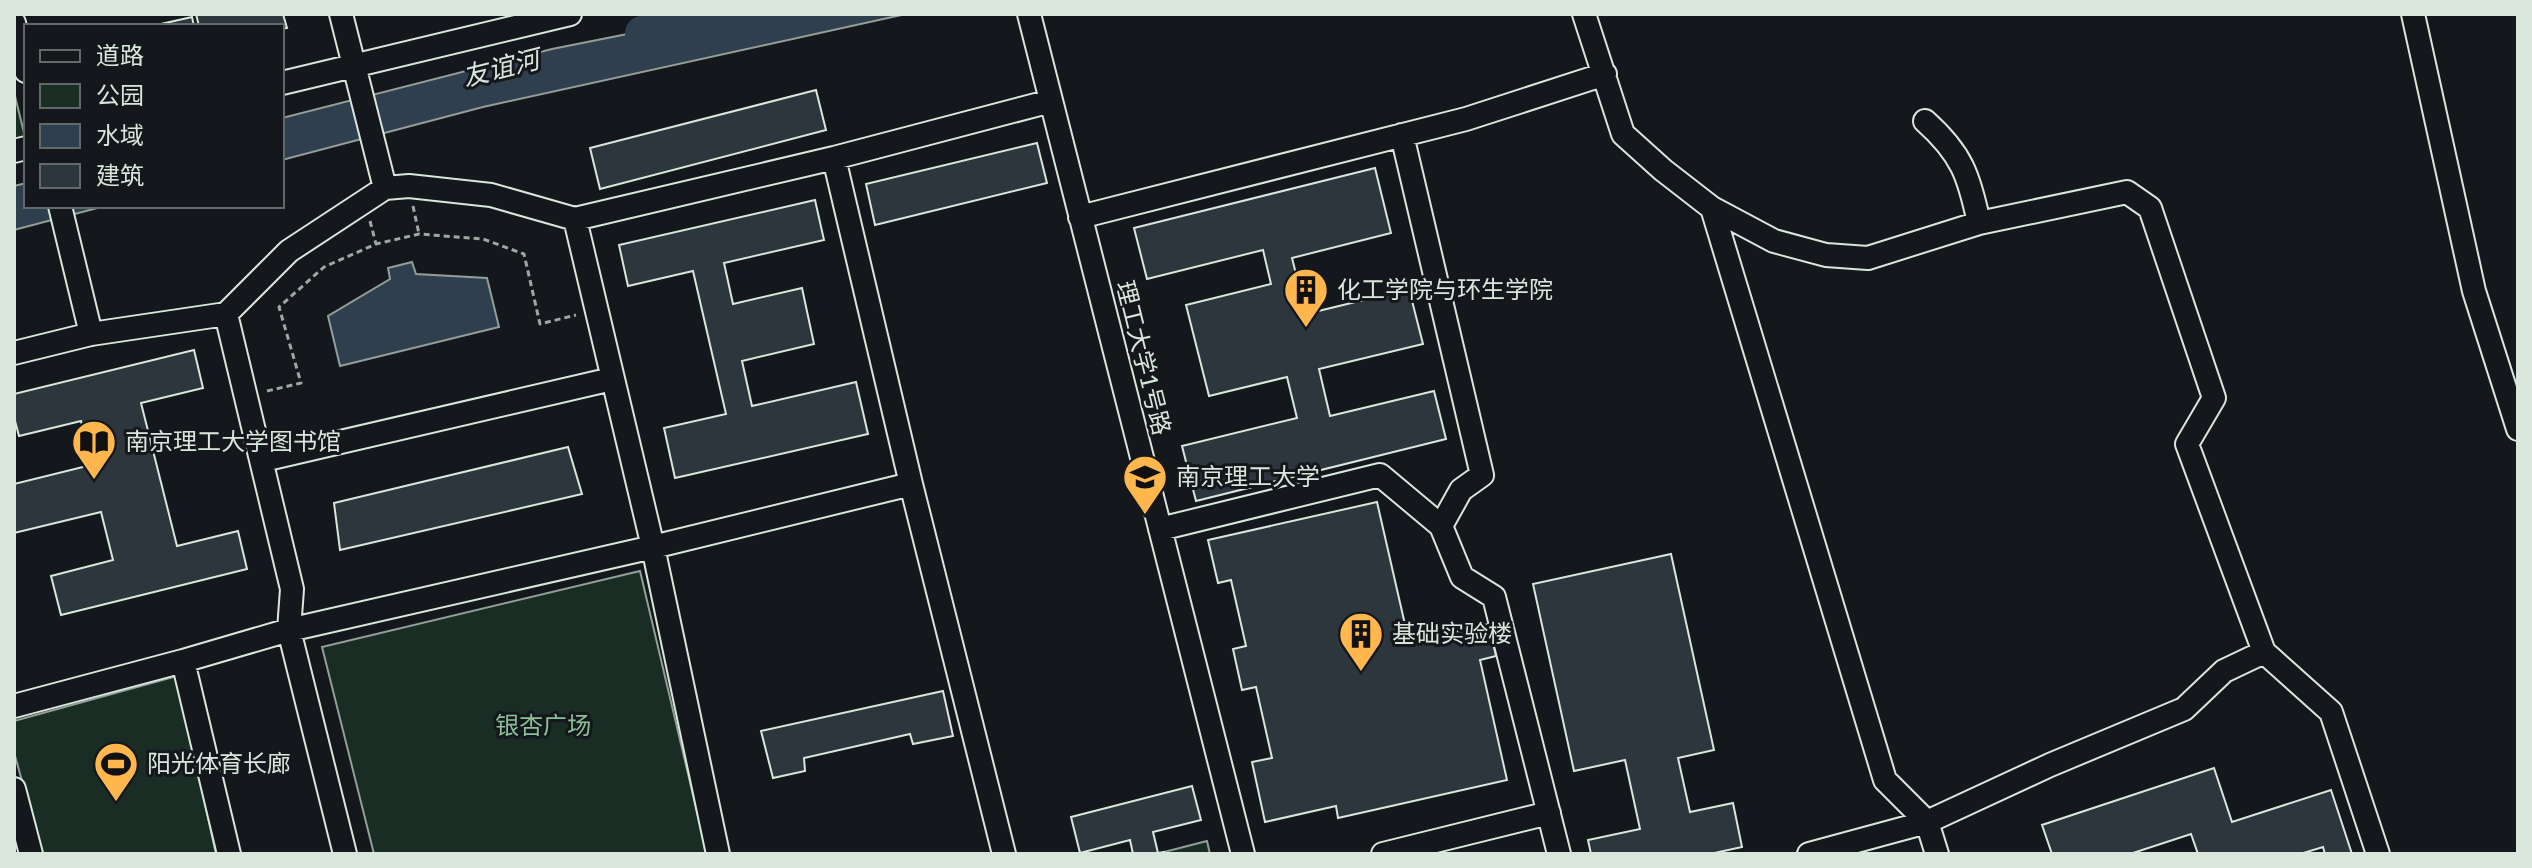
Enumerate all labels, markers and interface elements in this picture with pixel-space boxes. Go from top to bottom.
legend [24,24,284,208]
text: 道路 [96,40,144,69]
water label: 友谊河 [459,41,547,92]
text: 公园 [96,80,144,109]
text: 水域 [96,120,144,149]
text: 建筑 [96,160,144,189]
building icon: 化工学院与环生学院 [1282,266,1330,329]
place label: 化工学院与环生学院 [1337,274,1553,303]
street label: 理工大学1号路 [1111,278,1178,438]
library icon: 南京理工大学图书馆 [70,418,118,481]
place label: 南京理工大学图书馆 [125,426,341,455]
school or university icon: 南京理工大学 [1121,453,1169,516]
place label: 南京理工大学 [1176,461,1320,490]
building icon: 基础实验楼 [1337,610,1385,673]
place label: 基础实验楼 [1392,618,1512,647]
park label: 银杏广场 [495,710,591,739]
sports icon: 阳光体育长廊 [92,740,140,803]
place label: 阳光体育长廊 [147,748,291,777]

